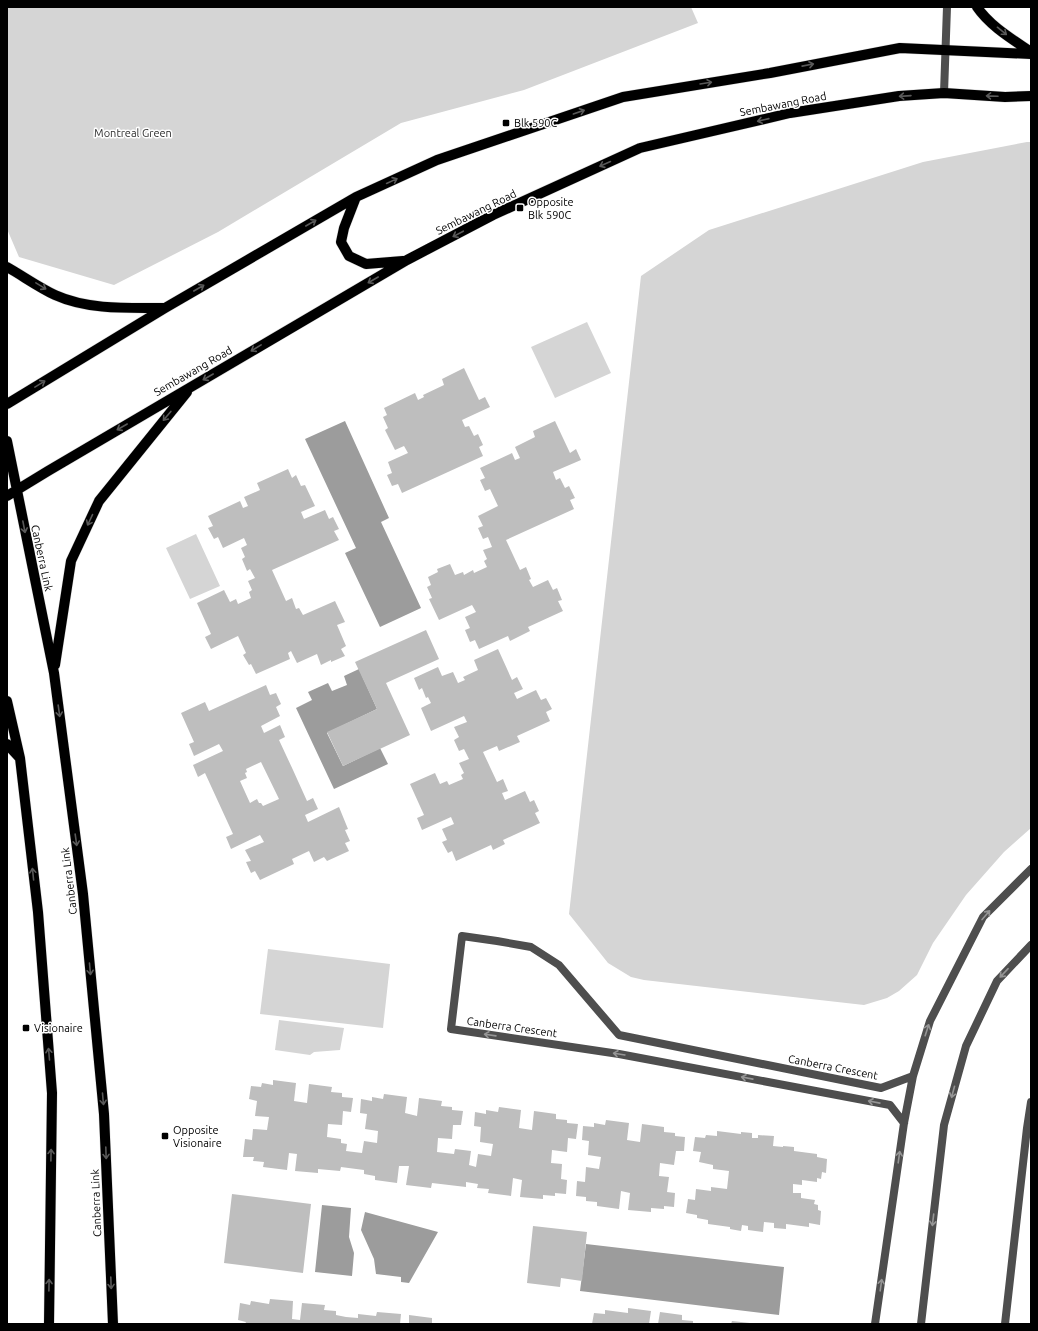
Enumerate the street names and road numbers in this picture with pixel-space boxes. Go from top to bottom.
street label: Sembawang Road [739,90,827,118]
street label: Sembawang Road [434,187,518,237]
street label: Sembawang Road [152,344,234,398]
street label: Canberra Link [29,524,55,593]
street label: Canberra Link [59,846,79,915]
street label: Canberra Crescent [466,1015,559,1039]
street label: Canberra Crescent [787,1052,880,1082]
street label: Canberra Link [89,1168,103,1237]

